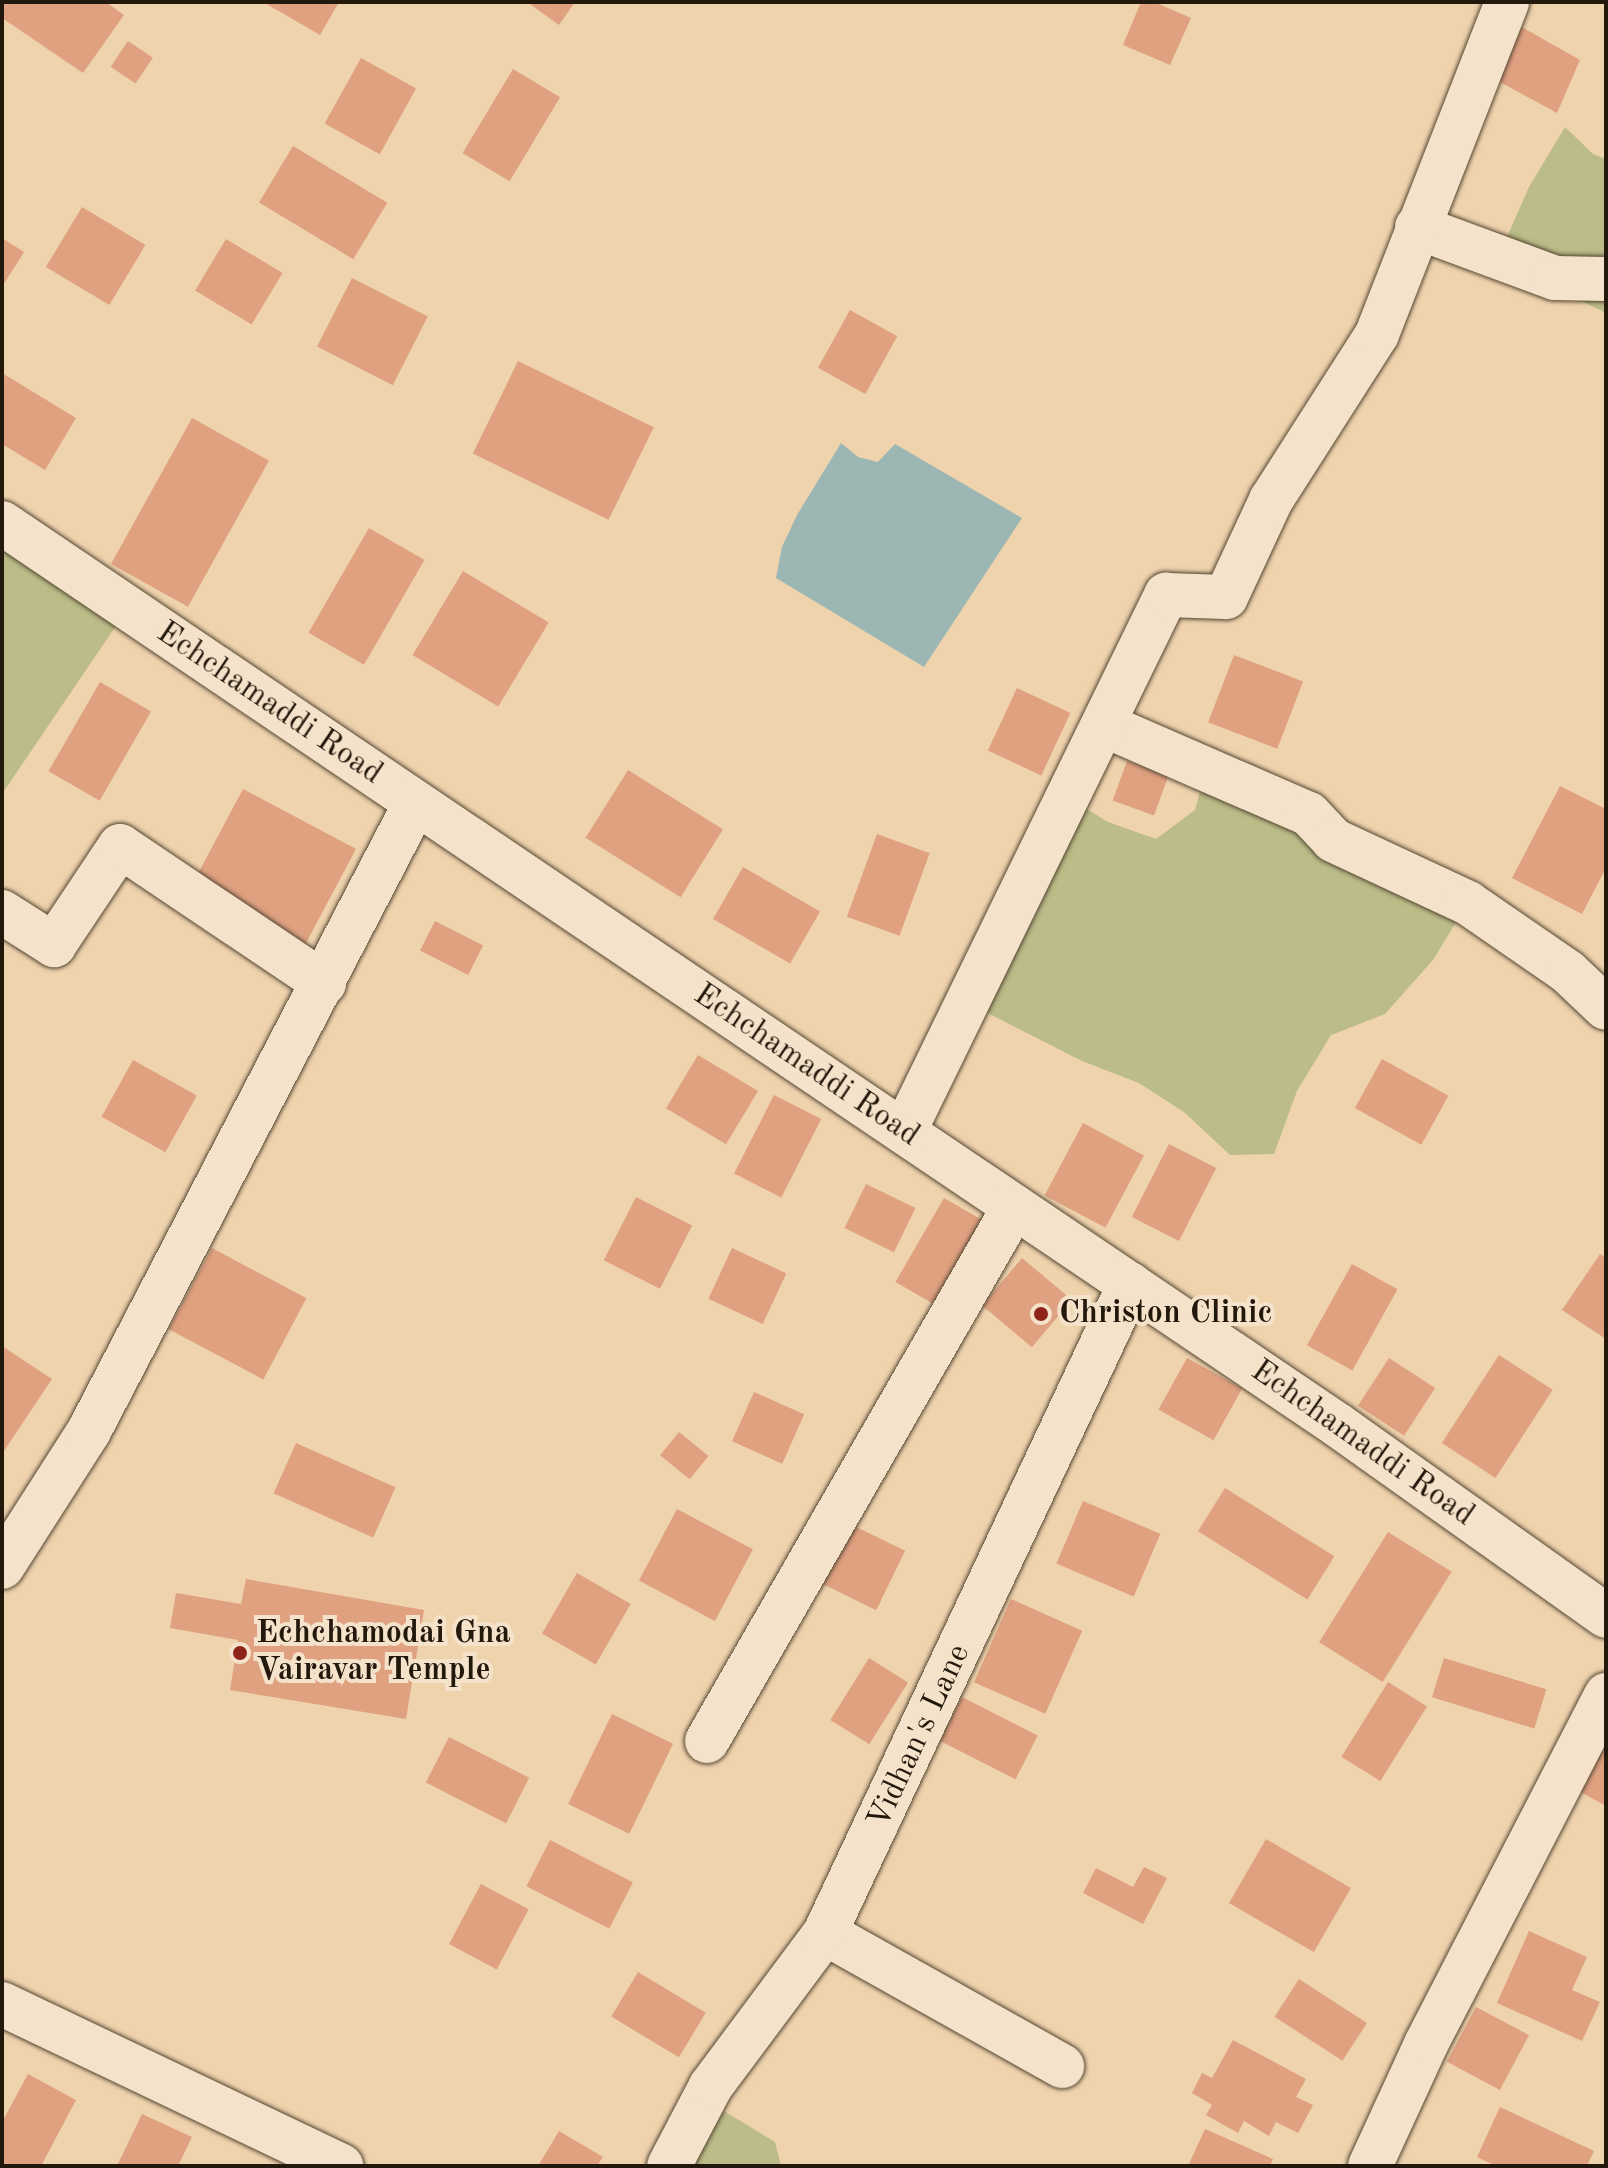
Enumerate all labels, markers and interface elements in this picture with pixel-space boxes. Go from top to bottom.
street label: Echchamaddi Road [149,614,389,794]
street label: Echchamaddi Road [686,976,926,1156]
place label: Christon Clinic [1059,1295,1272,1333]
marker: Christon Clinic [1030,1303,1052,1325]
street label: Echchamaddi Road [1243,1353,1481,1535]
place label: Echchamodai Gna Vairavar Temple [256,1616,511,1691]
street label: Vidhan's Lane [861,1639,979,1835]
marker: Echchamodai Gna Vairavar Temple [231,1644,249,1662]

